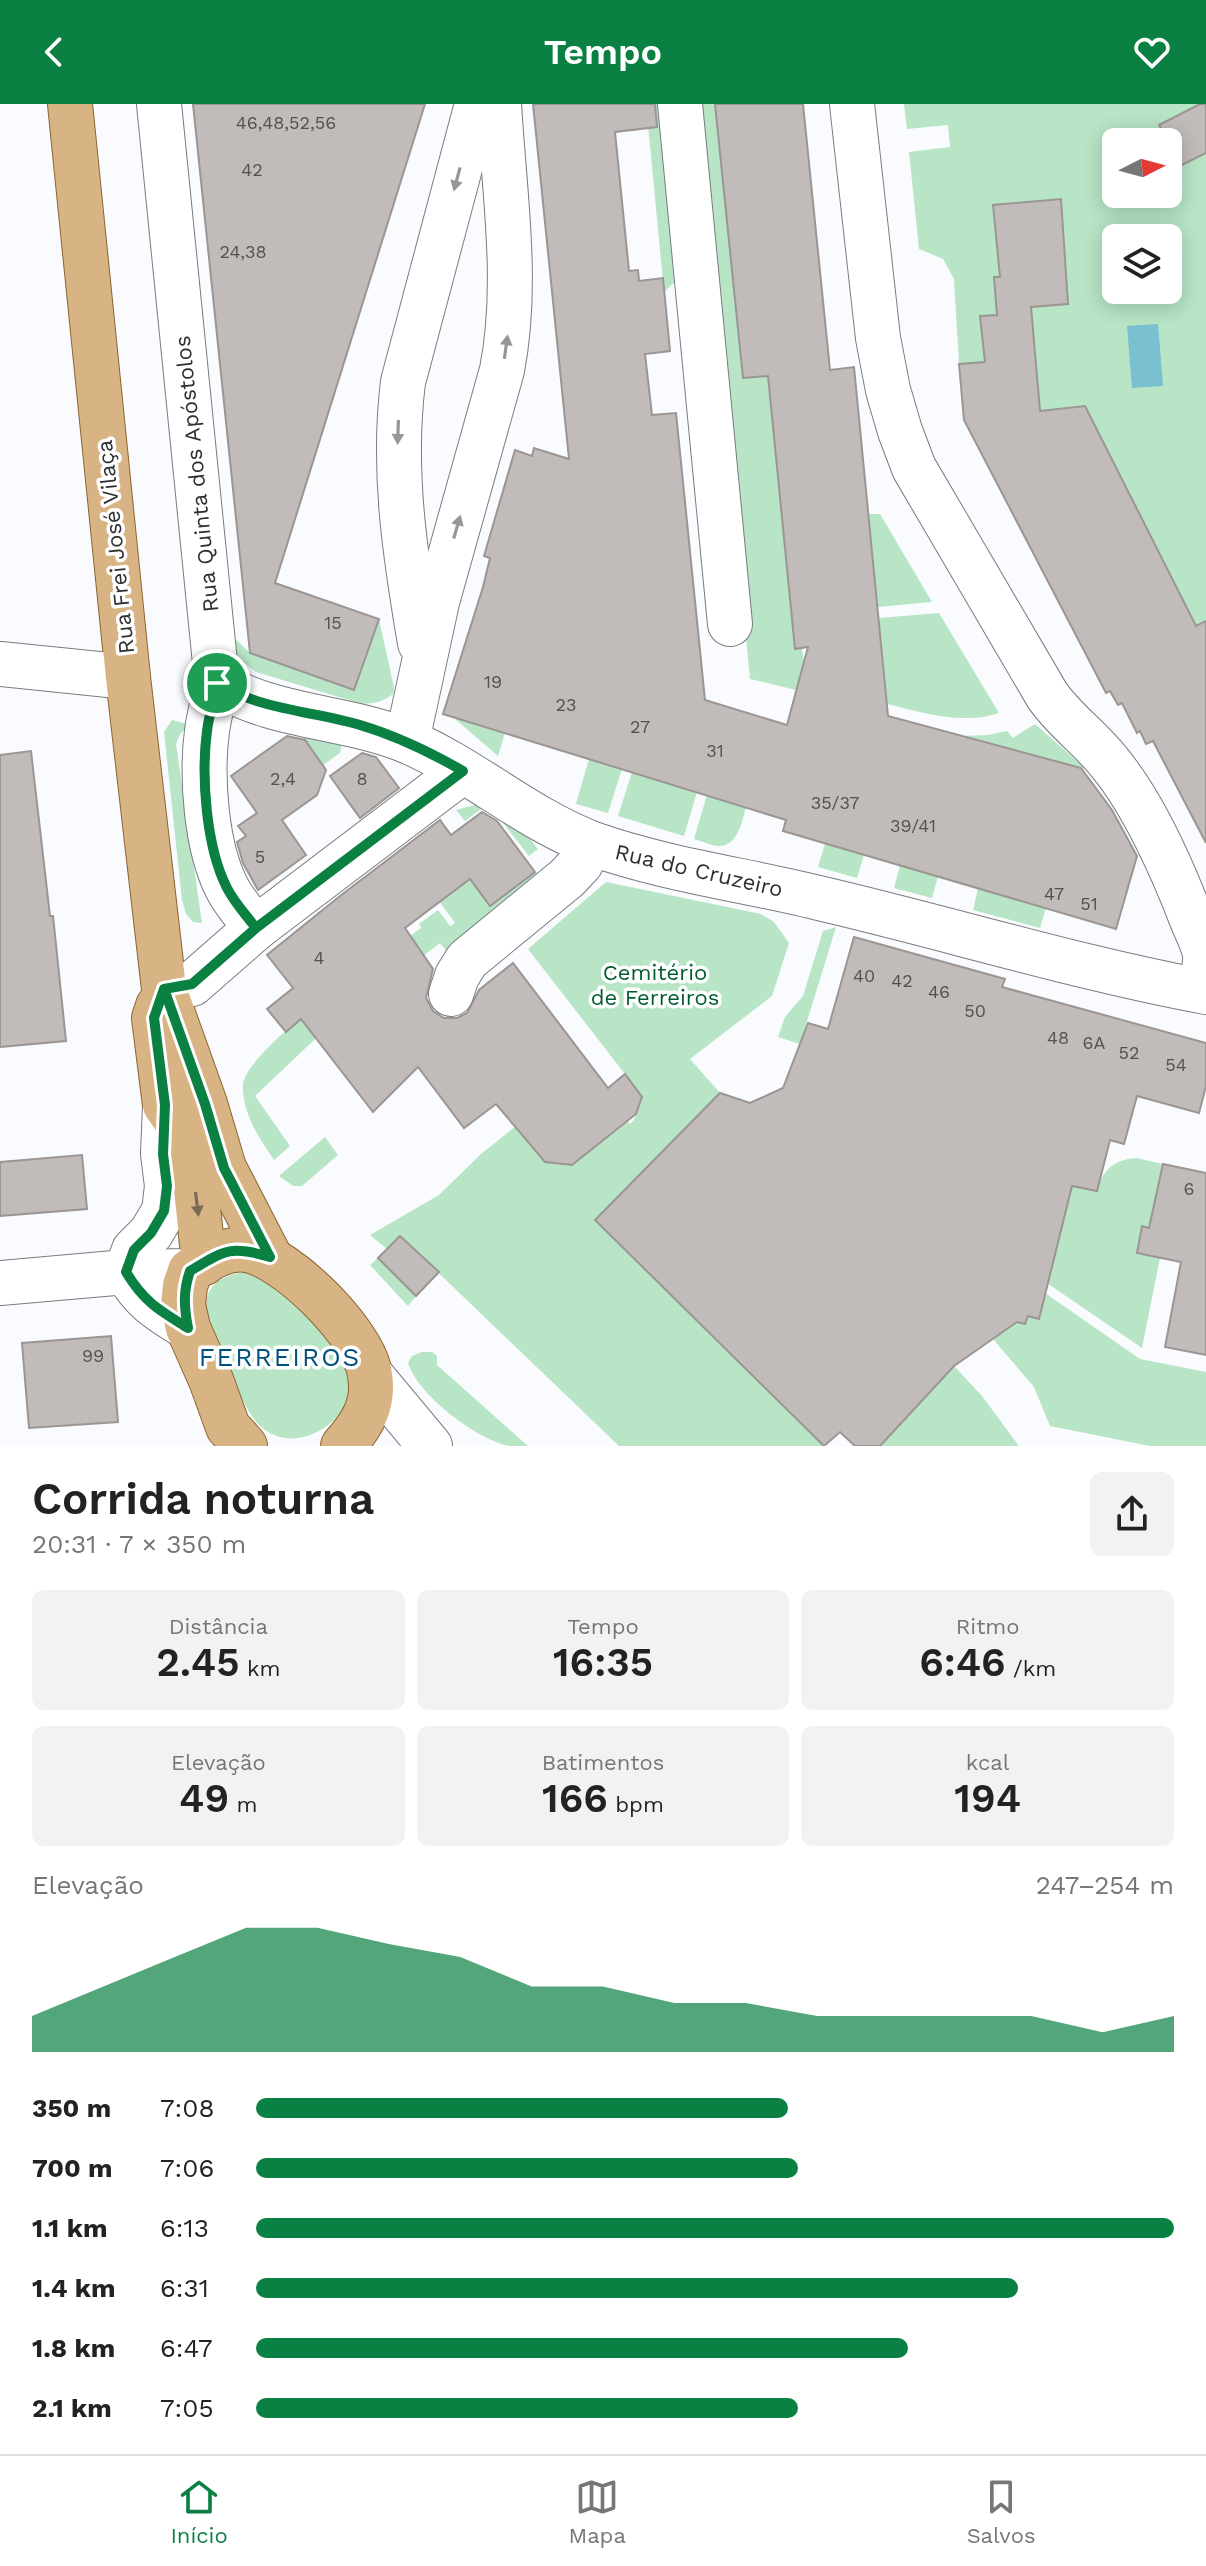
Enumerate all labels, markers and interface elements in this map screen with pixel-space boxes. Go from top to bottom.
icon: back [32,30,76,74]
icon: heart [1130,30,1174,74]
text: Tempo [544,31,662,73]
house number: 46,48,52,56 [236,112,336,133]
north arrow [1102,128,1182,208]
map controls [1102,128,1182,304]
house number: 42 [241,159,263,180]
one-way arrow [450,167,462,192]
button: layers [1102,224,1182,304]
house number: 24,38 [219,241,267,262]
one-way arrow [500,334,513,359]
street label: Rua Quinta dos Apóstolos [170,335,223,613]
one-way arrow [391,420,404,445]
street label: Rua Frei José Vilaça [92,439,139,655]
one-way arrow [451,515,464,539]
house number: 15 [324,612,342,633]
pin [183,649,251,717]
icon: arrive [195,661,239,705]
house number: 19 [484,671,502,692]
house number: 23 [556,694,577,715]
house number: 27 [630,716,650,737]
house number: 31 [706,740,724,761]
house number: 2,4 [270,768,296,789]
house number: 8 [356,768,368,789]
house number: 35/37 [811,792,859,813]
house number: 39/41 [890,815,936,836]
street label: Rua do Cruzeiro [613,839,785,902]
house number: 5 [255,846,265,867]
house number: 47 [1044,883,1064,904]
house number: 51 [1080,893,1098,914]
house number: 4 [314,947,325,968]
park label: Cemitério de Ferreiros [591,960,719,1010]
house number: 40 [853,965,875,986]
house number: 42 [891,970,913,991]
house number: 46 [928,981,950,1002]
house number: 50 [964,1000,986,1021]
house number: 48 [1047,1027,1069,1048]
house number: 6A [1083,1032,1106,1053]
house number: 52 [1119,1042,1139,1063]
house number: 54 [1165,1054,1187,1075]
house number: 6 [1184,1178,1194,1199]
one-way arrow [191,1192,204,1217]
district label: FERREIROS [199,1342,361,1372]
house number: 99 [82,1345,104,1366]
button: share [1090,1472,1174,1556]
text: Corrida noturna [32,1473,374,1525]
text: 20:31 · 7 × 350 m [32,1529,246,1559]
text: Distância [169,1614,268,1639]
text: Tempo [567,1614,639,1639]
text: Ritmo [956,1614,1020,1639]
text: 2.45 [156,1639,239,1686]
text: 16:35 [553,1639,653,1686]
text: 6:46 [919,1639,1006,1686]
text: km [239,1656,280,1681]
text: /km [1006,1656,1056,1681]
text: Elevação [171,1750,266,1775]
text: Batimentos [542,1750,664,1775]
text: kcal [966,1750,1009,1775]
text: 49 [179,1775,229,1822]
text: 166 [542,1775,608,1822]
text: 194 [954,1775,1021,1822]
text: m [229,1792,258,1817]
text: bpm [608,1792,664,1817]
text: Elevação [32,1870,144,1900]
text: 247–254 m [1036,1870,1174,1900]
text: 350 m [32,2093,111,2123]
text: 7:08 [160,2093,214,2123]
text: 700 m [32,2153,113,2183]
text: 7:06 [160,2153,214,2183]
text: 1.1 km [32,2213,107,2243]
text: 6:13 [160,2213,209,2243]
text: 1.4 km [32,2273,116,2303]
text: 6:31 [160,2273,209,2303]
text: 1.8 km [32,2333,115,2363]
text: 6:47 [160,2333,213,2363]
text: 2.1 km [32,2393,112,2423]
text: 7:05 [160,2393,214,2423]
tab: Início [170,2475,228,2548]
tab: Mapa [568,2475,626,2548]
tab: Salvos [967,2475,1036,2548]

